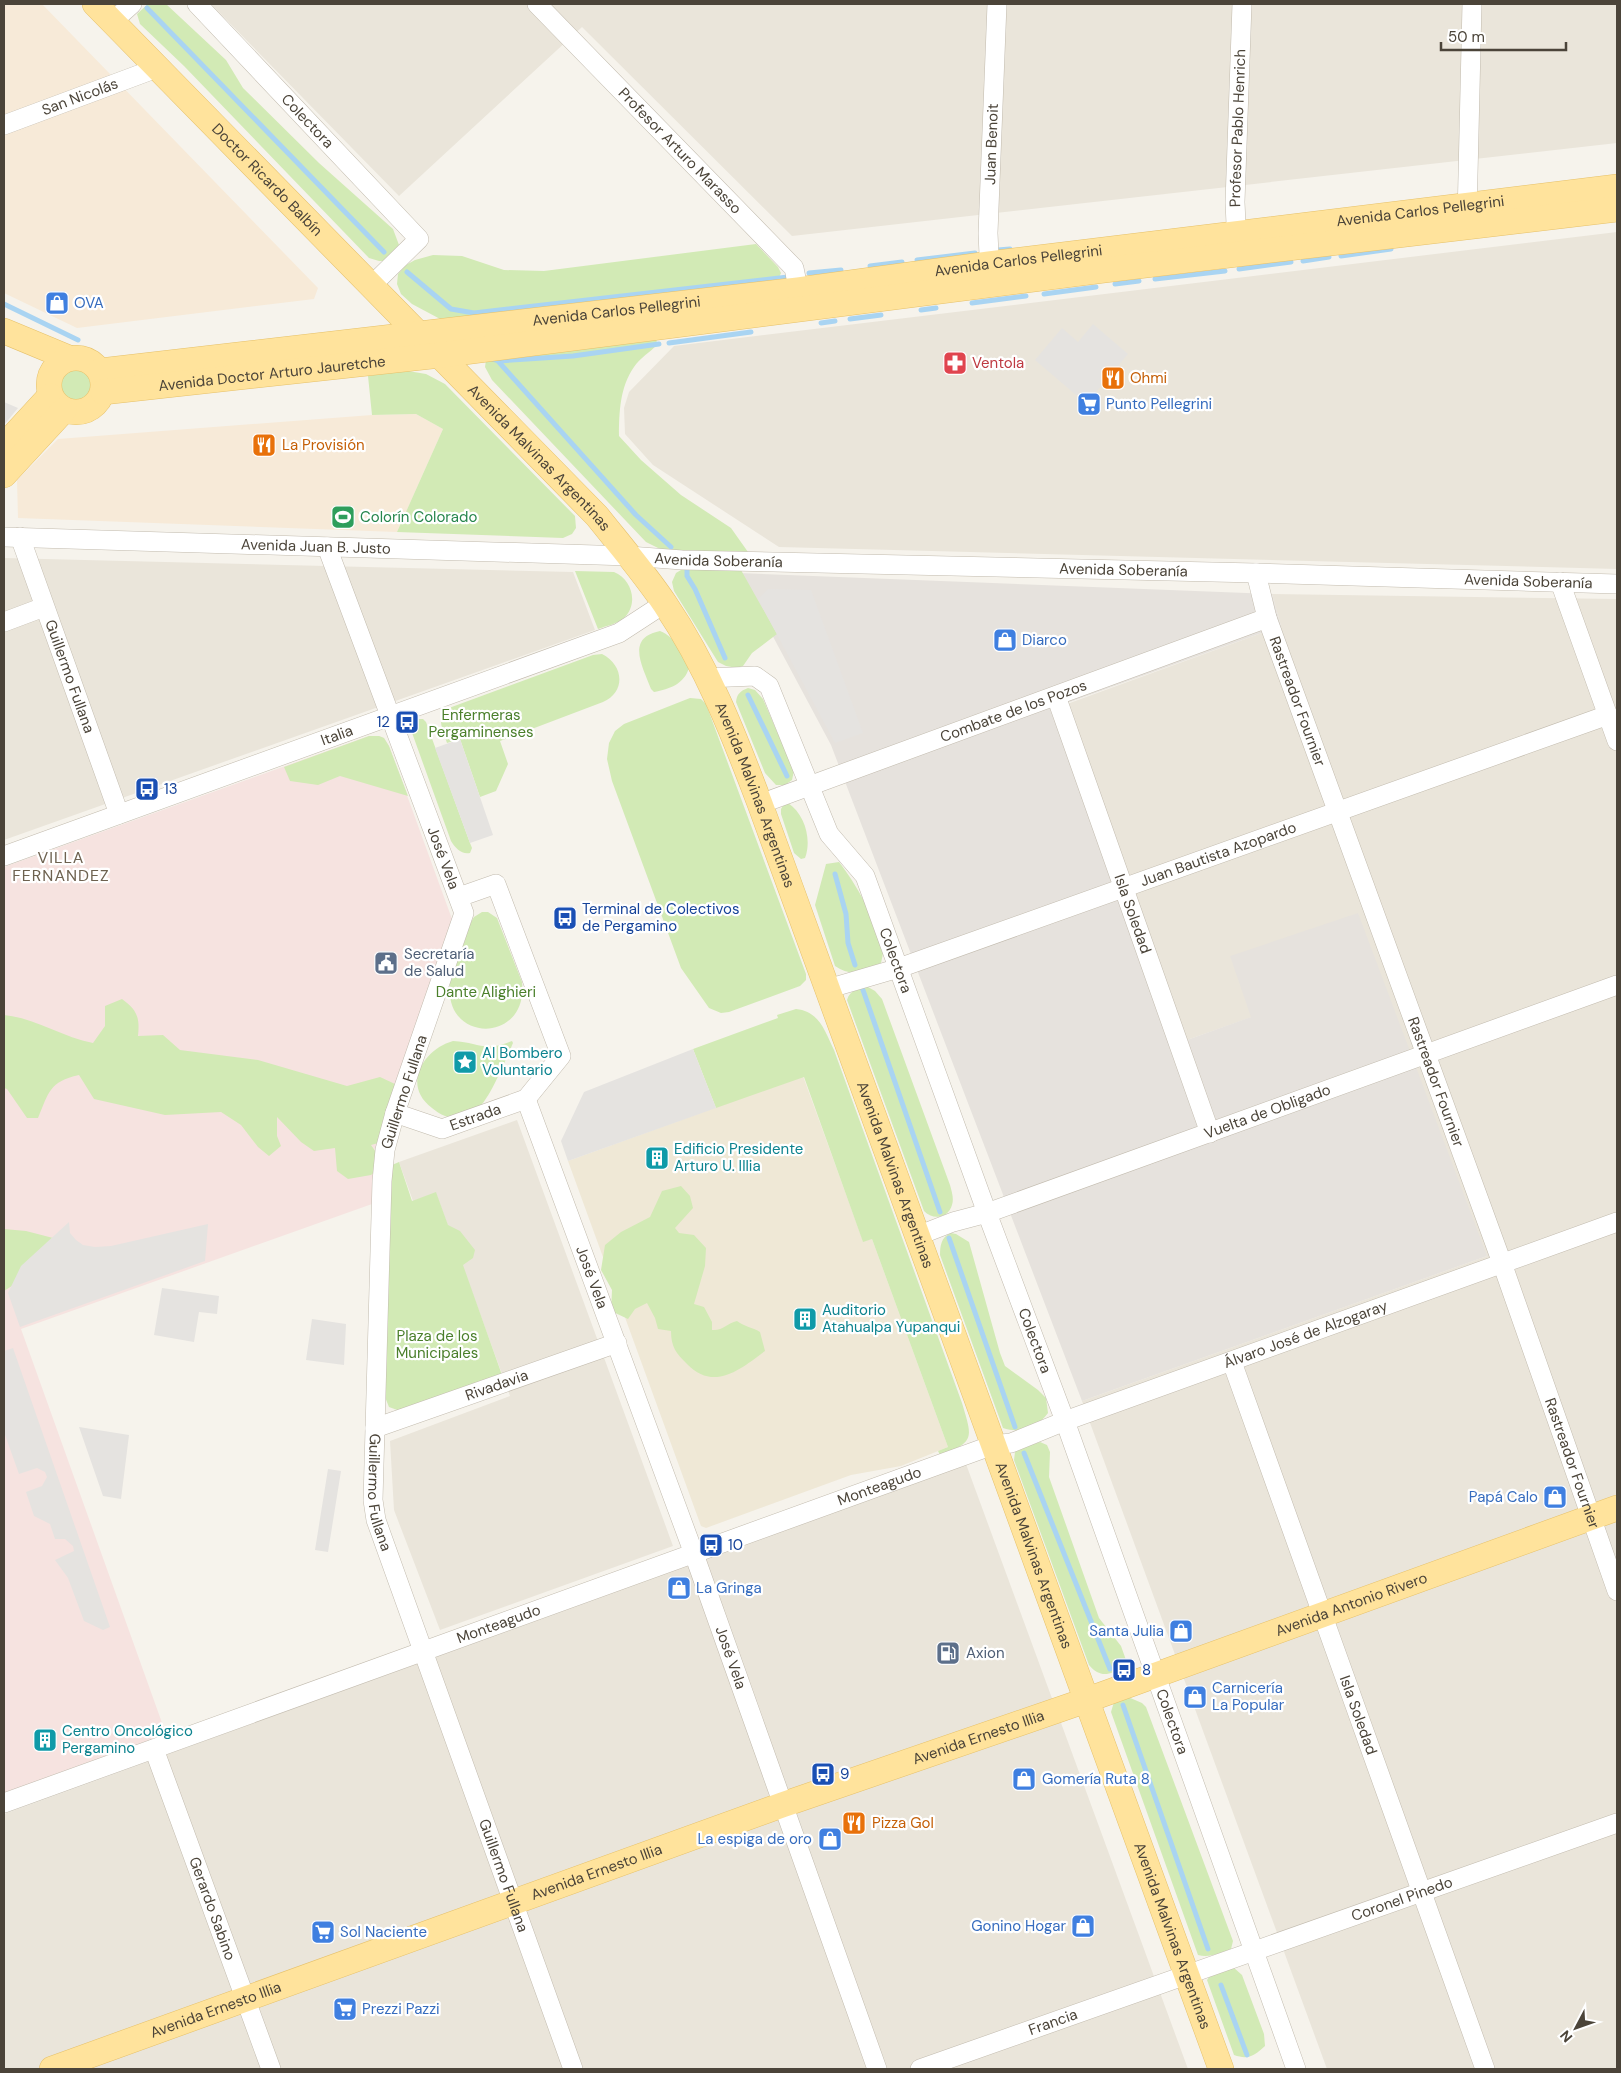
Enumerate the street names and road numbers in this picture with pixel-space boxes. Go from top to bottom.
street label: Profesor Pablo Henrich [1225,49,1250,208]
street label: San Nicolás [39,73,121,120]
street label: Profesor Arturo Marasso [614,83,746,218]
street label: Colectora [277,89,338,153]
street label: Juan Benoit [980,103,1003,185]
street label: Doctor Ricardo Balbín [207,119,327,240]
street label: Avenida Carlos Pellegrini [1335,191,1505,231]
street label: Avenida Carlos Pellegrini [933,240,1104,281]
street label: Avenida Carlos Pellegrini [531,291,702,331]
street label: Avenida Doctor Arturo Jauretche [157,351,387,396]
street label: Avenida Malvinas Argentinas [463,380,615,535]
street label: Avenida Juan B. Justo [241,534,391,559]
street label: Avenida Soberanía [654,548,783,572]
street label: Avenida Soberanía [1059,559,1188,581]
street label: Avenida Soberanía [1464,569,1593,593]
street label: Guillermo Fullana [40,617,99,736]
street label: Rastreador Fournier [1265,634,1330,769]
street label: Combate de los Pozos [937,675,1090,747]
street label: Avenida Malvinas Argentinas [710,699,800,891]
street label: Italia [318,720,356,750]
street label: Juan Bautista Azopardo [1137,817,1299,891]
street label: José Vela [423,824,464,892]
street label: Isla Soledad [1110,871,1156,956]
street label: Colectora [875,925,917,996]
street label: Rastreador Fournier [1403,1014,1469,1150]
street label: Guillermo Fullana [376,1032,432,1152]
street label: Avenida Malvinas Argentinas [852,1079,938,1271]
street label: Vuelta de Obligado [1201,1079,1334,1144]
street label: Estrada [447,1099,504,1135]
street label: José Vela [571,1243,613,1311]
street label: Álvaro José de Alzogaray [1221,1295,1391,1373]
street label: Colectora [1014,1305,1056,1376]
street label: Rivadavia [463,1365,531,1405]
street label: Rastreador Fournier [1540,1395,1604,1532]
street label: Guillermo Fullana [363,1433,396,1554]
street label: Avenida Malvinas Argentinas [991,1459,1077,1652]
street label: Monteagudo [835,1462,924,1510]
street label: Avenida Antonio Rivero [1273,1568,1430,1641]
street label: Monteagudo [454,1600,543,1648]
street label: José Vela [710,1623,751,1692]
street label: Isla Soledad [1335,1673,1382,1758]
street label: Colectora [1151,1686,1193,1757]
street label: Avenida Ernesto Illia [910,1705,1047,1769]
street label: Guillermo Fullana [474,1816,533,1935]
street label: Avenida Ernesto Illia [528,1839,665,1905]
street label: Avenida Malvinas Argentinas [1129,1840,1216,2032]
street label: Gerardo Sabino [184,1854,240,1963]
street label: Coronel Pinedo [1348,1872,1455,1926]
street label: Avenida Ernesto Illia [147,1977,284,2043]
street label: Francia [1026,2004,1080,2040]

